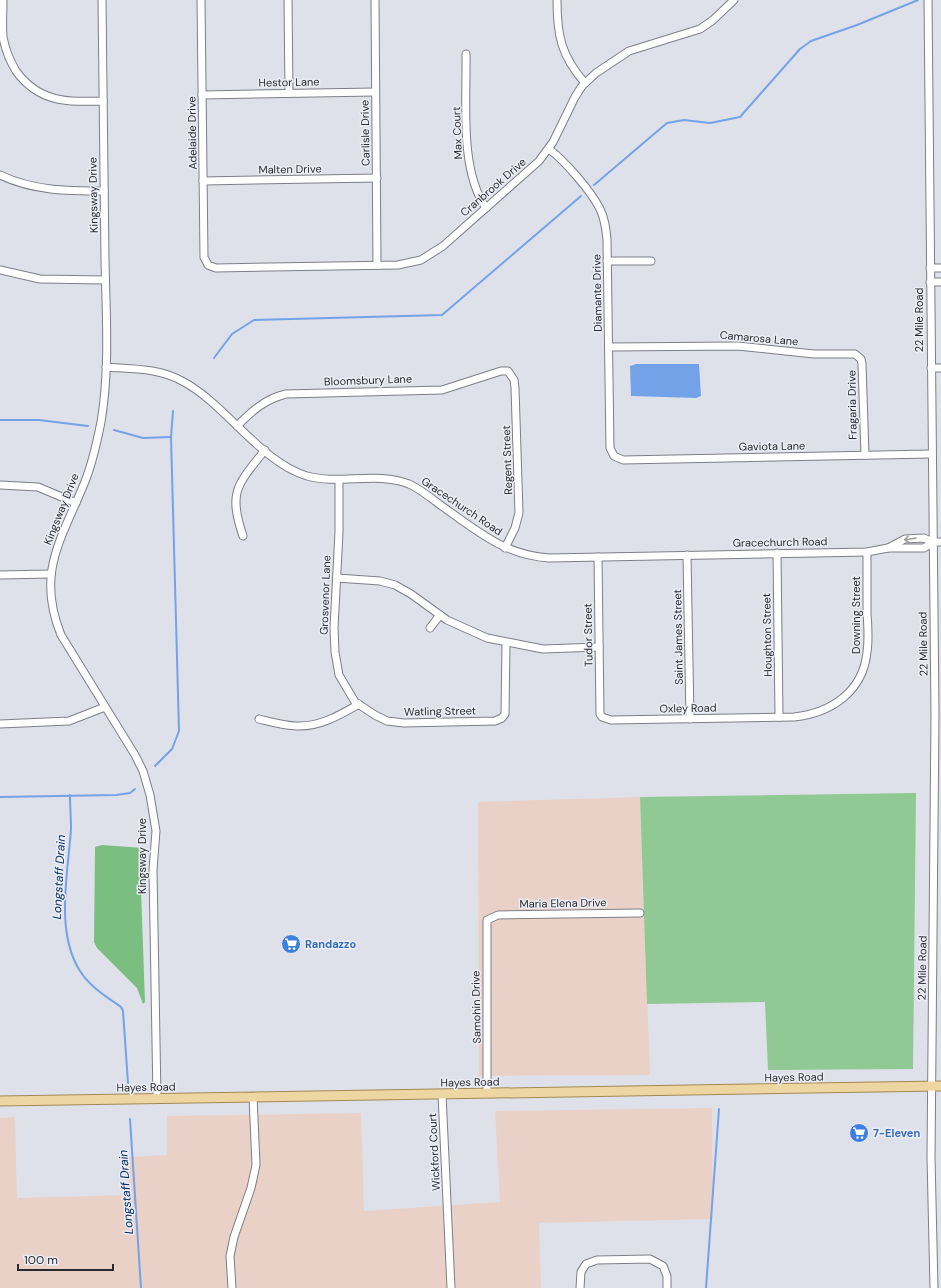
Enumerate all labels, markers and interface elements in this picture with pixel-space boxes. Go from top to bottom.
street label: Hestor Lane [258,74,320,90]
street label: Adelaide Drive [184,96,200,170]
street label: Carlisle Drive [357,100,373,166]
street label: Max Court [449,106,465,160]
street label: Cranbrook Drive [457,155,529,219]
street label: Kingsway Drive [85,157,101,233]
street label: Malten Drive [258,161,322,177]
street label: Diamante Drive [589,254,605,332]
street label: 22 Mile Road [912,288,926,352]
street label: Camarosa Lane [719,328,799,348]
street label: Fragaria Drive [844,370,860,440]
street label: Bloomsbury Lane [324,371,412,389]
street label: Regent Street [499,425,515,495]
street label: Gaviota Lane [739,438,805,454]
street label: Kingsway Drive [40,471,82,547]
street label: Gracechurch Road [419,474,505,538]
street label: Gracechurch Road [732,534,828,550]
one-way arrow [903,535,916,543]
street label: Grosvenor Lane [317,555,333,635]
street label: Downing Street [849,576,863,654]
street label: Saint James Street [670,589,686,685]
street label: Houghton Street [759,593,775,677]
street label: Tudor Street [580,603,596,667]
street label: 22 Mile Road [915,611,931,676]
street label: Oxley Road [659,701,717,715]
street label: Watling Street [404,703,476,719]
street label: Kingsway Drive [135,818,149,894]
water label: Longstaff Drain [49,834,69,920]
street label: Maria Elena Drive [519,895,607,911]
supermarket icon: Randazzo [280,933,302,955]
street label: 22 Mile Road [914,935,930,1000]
place label: Randazzo [305,937,356,951]
street label: Samohin Drive [468,970,484,1044]
street label: Hayes Road [764,1069,824,1085]
street label: Hayes Road [440,1074,500,1090]
street label: Hayes Road [116,1079,176,1095]
street label: Wickford Court [425,1113,443,1191]
supermarket icon: 7-Eleven [848,1122,870,1144]
place label: 7-Eleven [873,1126,920,1140]
water label: Longstaff Drain [115,1149,137,1235]
scale bar [18,1246,113,1272]
text: 100 m [24,1252,58,1268]

